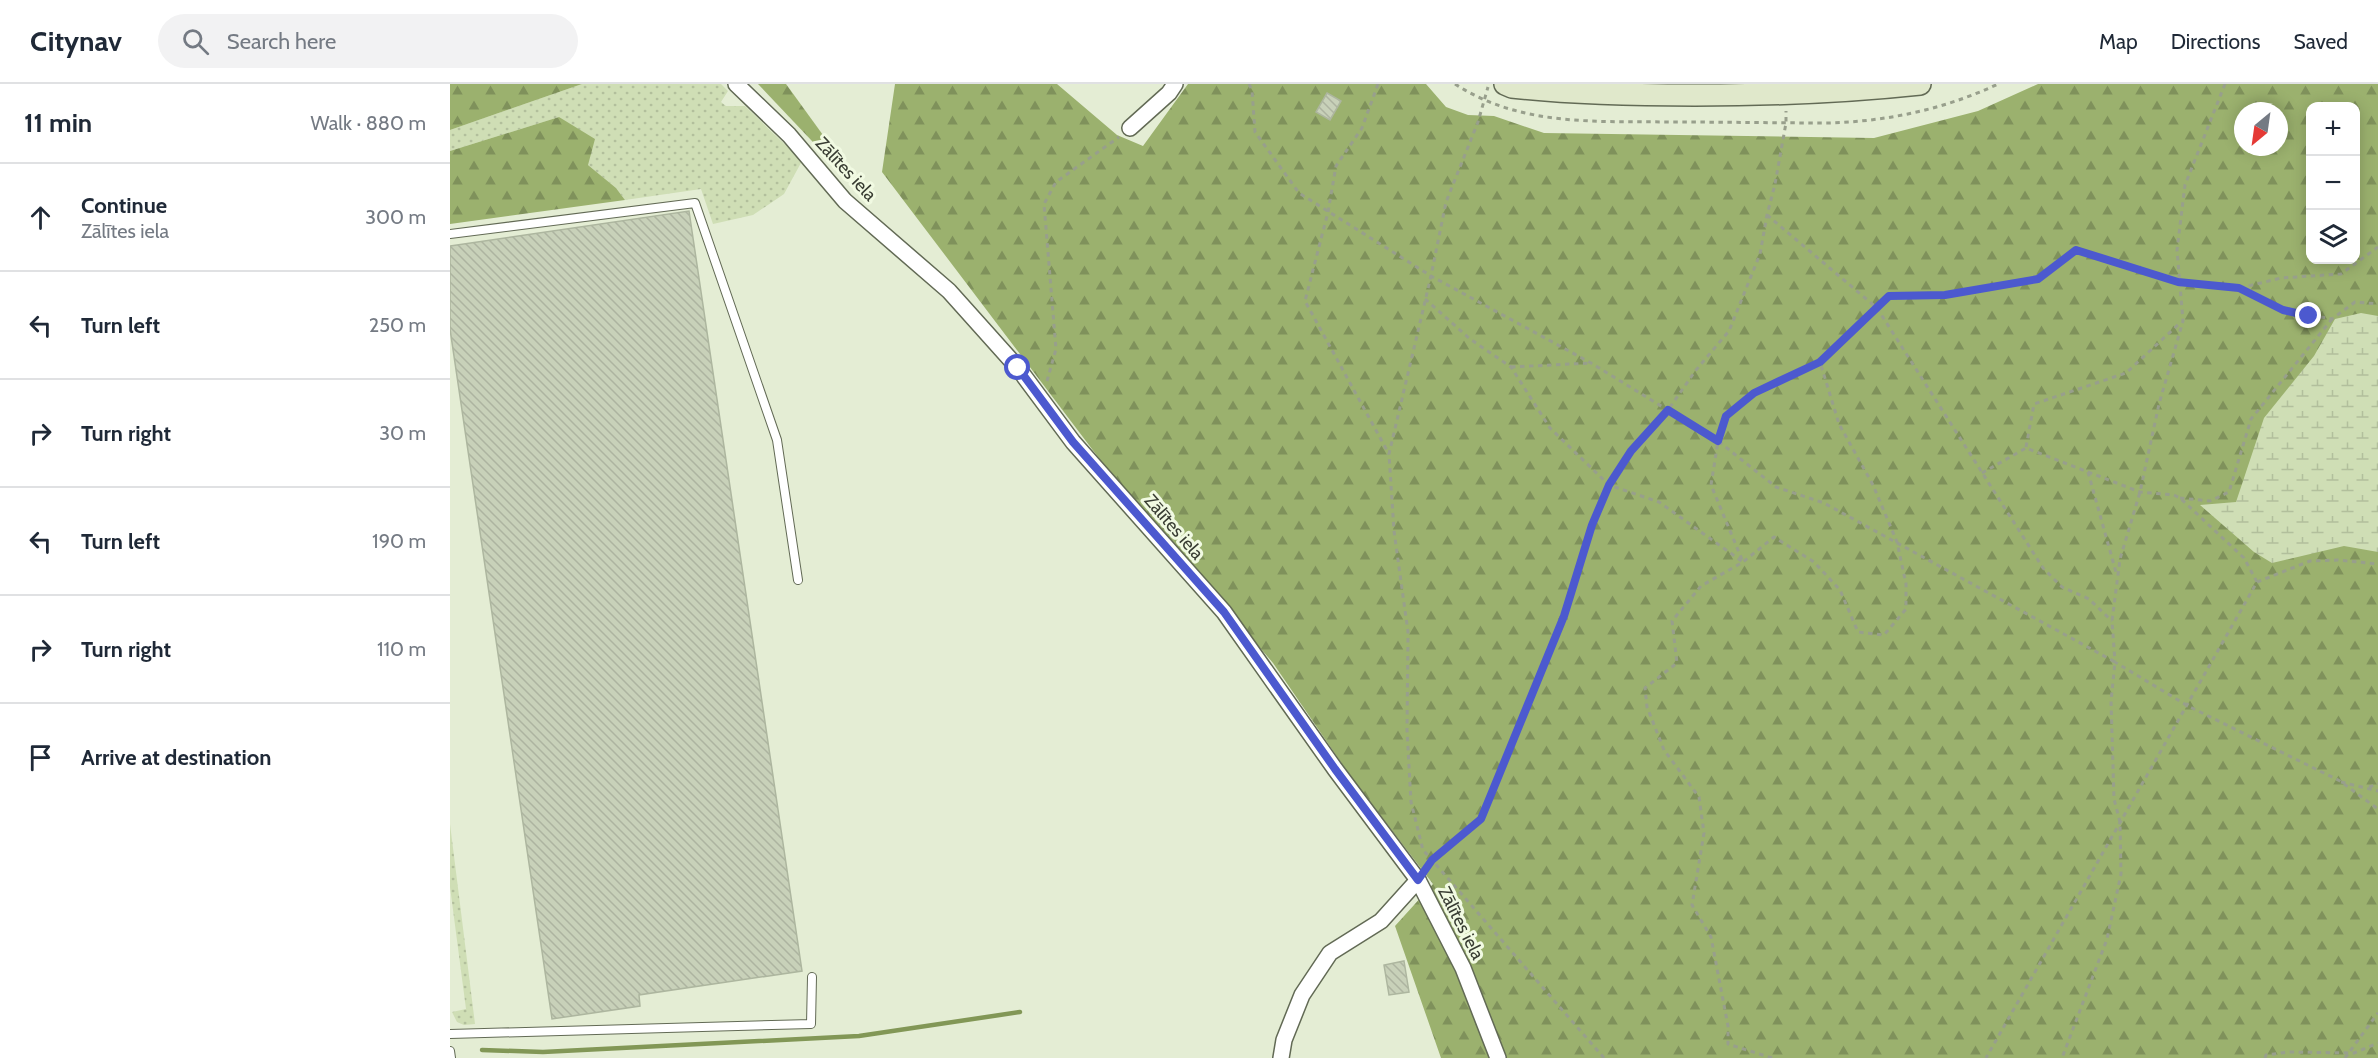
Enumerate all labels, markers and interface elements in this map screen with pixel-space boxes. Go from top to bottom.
search box [158,14,578,68]
text: Citynav [30,24,122,58]
icon: search [179,25,212,58]
text: Search here [227,28,336,55]
text: Map [2099,29,2138,54]
text: Directions [2171,29,2260,54]
text: Saved [2293,29,2348,54]
north arrow [2234,102,2288,156]
map controls [2306,102,2360,264]
button: + [2306,102,2360,156]
text: 11 min [24,107,92,139]
text: Walk · 880 m [311,111,426,135]
street label: Zālītes iela [811,133,881,206]
button: − [2306,156,2360,210]
text: Continue [81,192,167,219]
icon: ahead [24,201,57,234]
text: 300 m [365,205,426,229]
button: layers [2306,210,2360,264]
text: Zālītes iela [81,219,169,243]
route end [2295,302,2321,328]
icon: left [24,309,57,342]
text: Turn left [81,312,160,339]
text: 250 m [369,313,426,337]
route start [1004,354,1030,380]
icon: right [24,417,57,450]
text: Turn right [81,420,171,447]
text: 30 m [379,421,426,445]
street label: Zālītes iela [1140,490,1209,564]
icon: left [24,525,57,558]
text: Turn left [81,528,160,555]
text: 190 m [372,529,426,553]
icon: right [24,633,57,666]
text: Turn right [81,636,171,663]
text: 110 m [377,637,426,661]
icon: arrive [24,741,57,774]
text: Arrive at destination [81,744,271,771]
street label: Zālītes iela [1433,883,1489,964]

